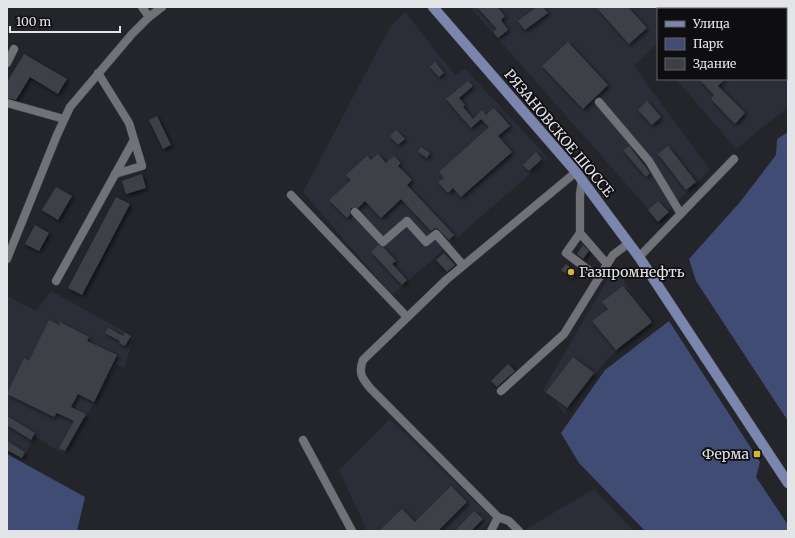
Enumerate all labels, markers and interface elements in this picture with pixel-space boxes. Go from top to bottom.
scale bar [10,8,120,34]
legend [657,8,787,80]
text: 100 m [16,14,51,29]
text: Улица [692,16,730,31]
text: Парк [693,36,724,51]
text: Здание [693,56,736,71]
street label: РЯЗАНОВСКОЕ ШОССЕ [500,66,618,200]
place label: Газпромнефть [579,263,685,281]
marker: Газпромнефть [566,267,576,277]
place label: Ферма [702,445,749,463]
marker: Ферма [752,449,762,459]

